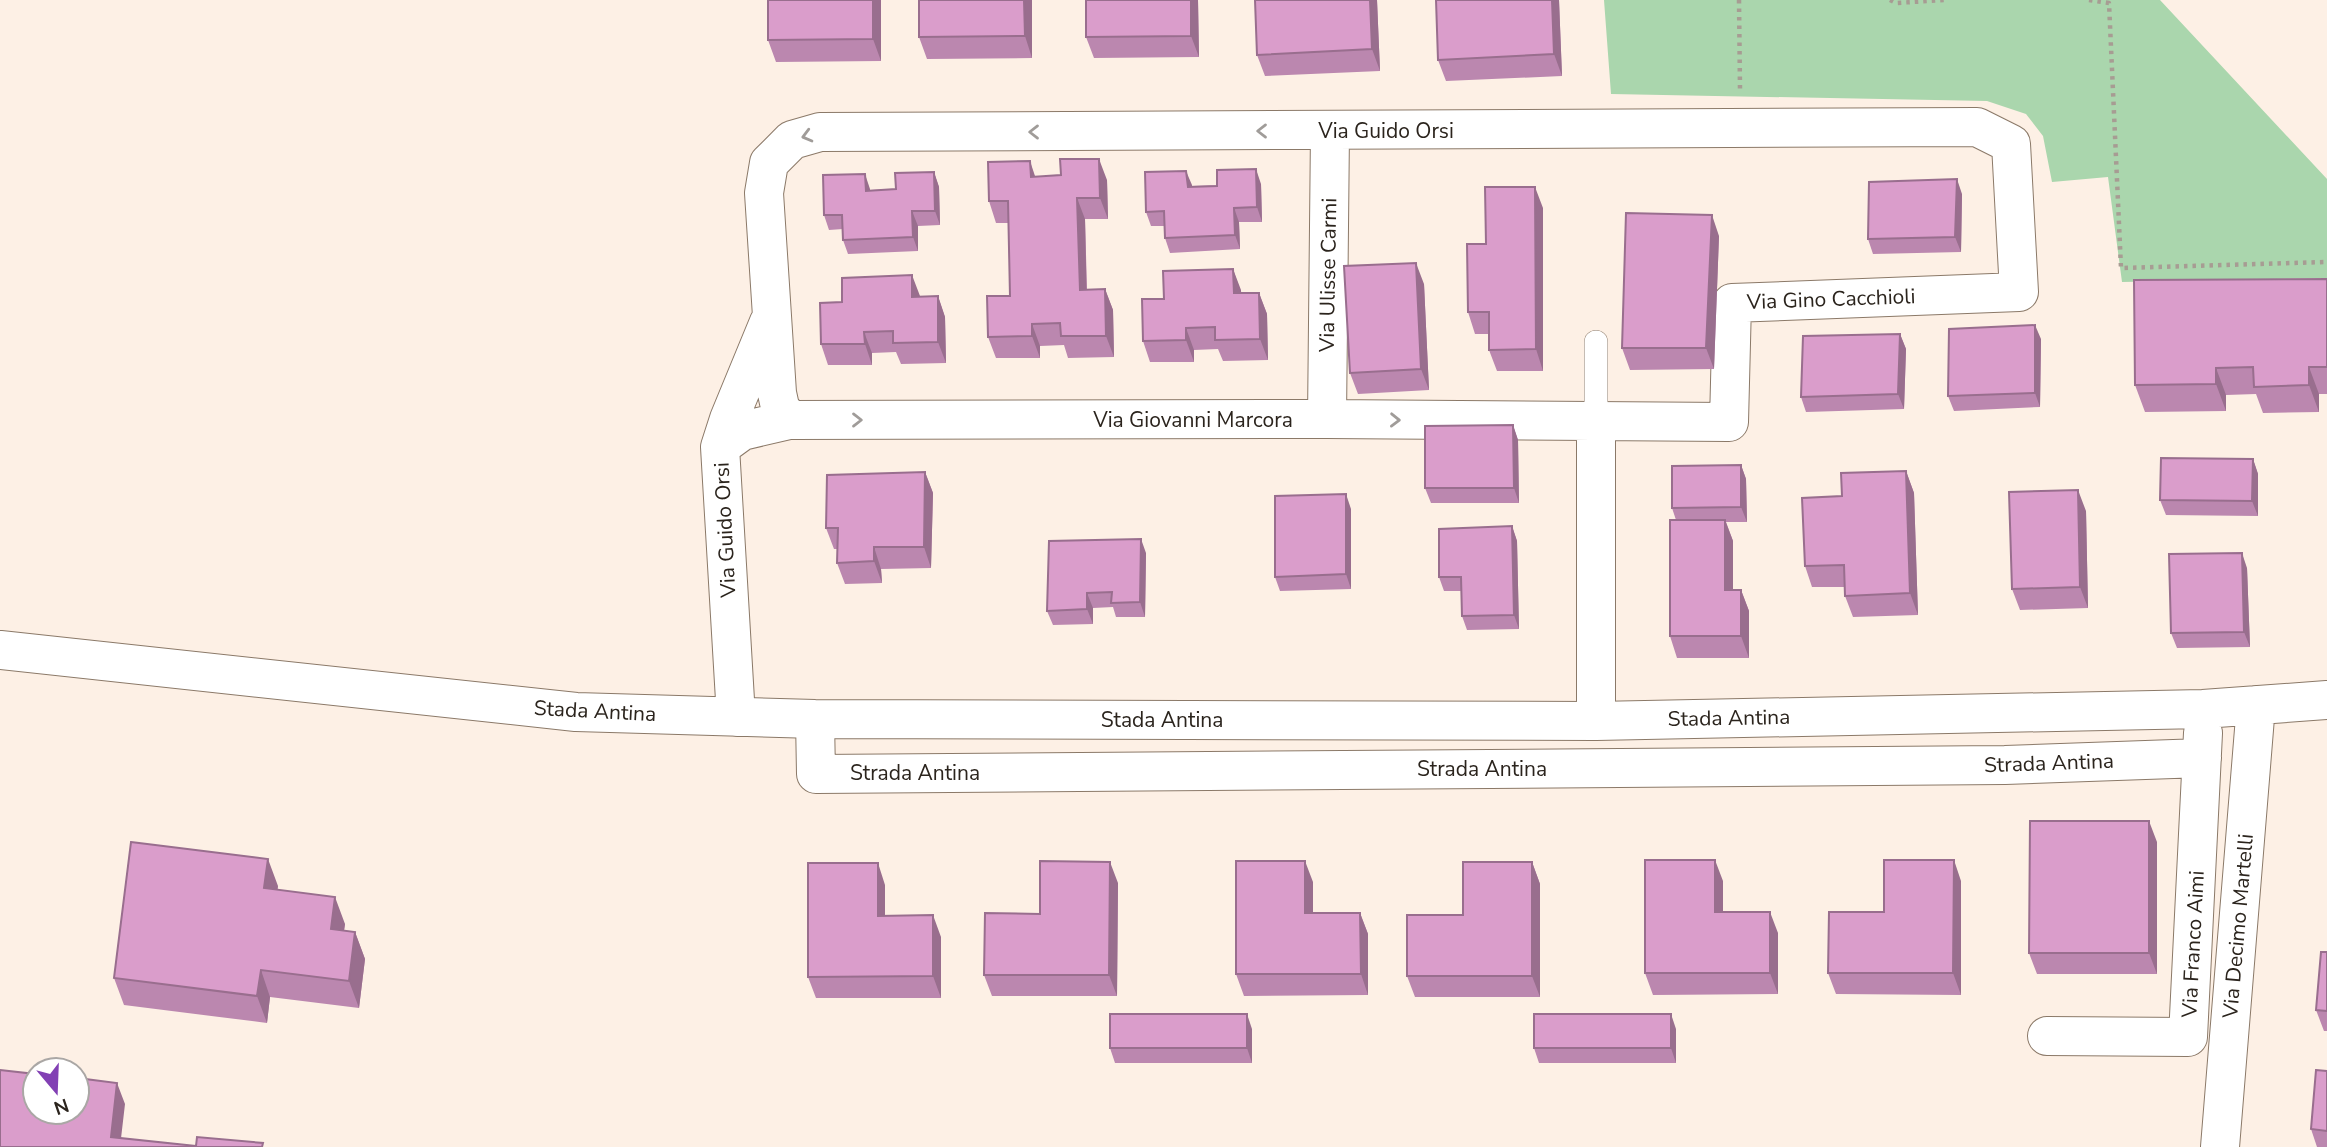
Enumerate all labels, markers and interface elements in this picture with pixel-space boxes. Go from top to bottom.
street label: Via Guido Orsi [1317,117,1454,145]
one-way arrow [1256,123,1266,139]
one-way arrow [1028,124,1039,140]
one-way arrow [801,127,813,142]
street label: Via Ulisse Carmi [1313,198,1343,353]
street label: Via Gino Cacchioli [1745,282,1916,316]
street label: Via Giovanni Marcora [1092,406,1293,434]
one-way arrow [853,412,863,428]
one-way arrow [1390,412,1401,428]
street label: Via Guido Orsi [707,462,743,599]
street label: Stada Antina [533,694,657,728]
street label: Stada Antina [1667,703,1791,733]
street label: Stada Antina [1101,706,1223,734]
street label: Strada Antina [1984,747,2114,779]
street label: Strada Antina [1417,755,1547,783]
street label: Strada Antina [850,759,980,787]
street label: Via Decimo Martelli [2216,833,2260,1020]
street label: Via Franco Aimi [2175,870,2211,1019]
north arrow [21,1056,91,1126]
text: N [50,1092,72,1121]

